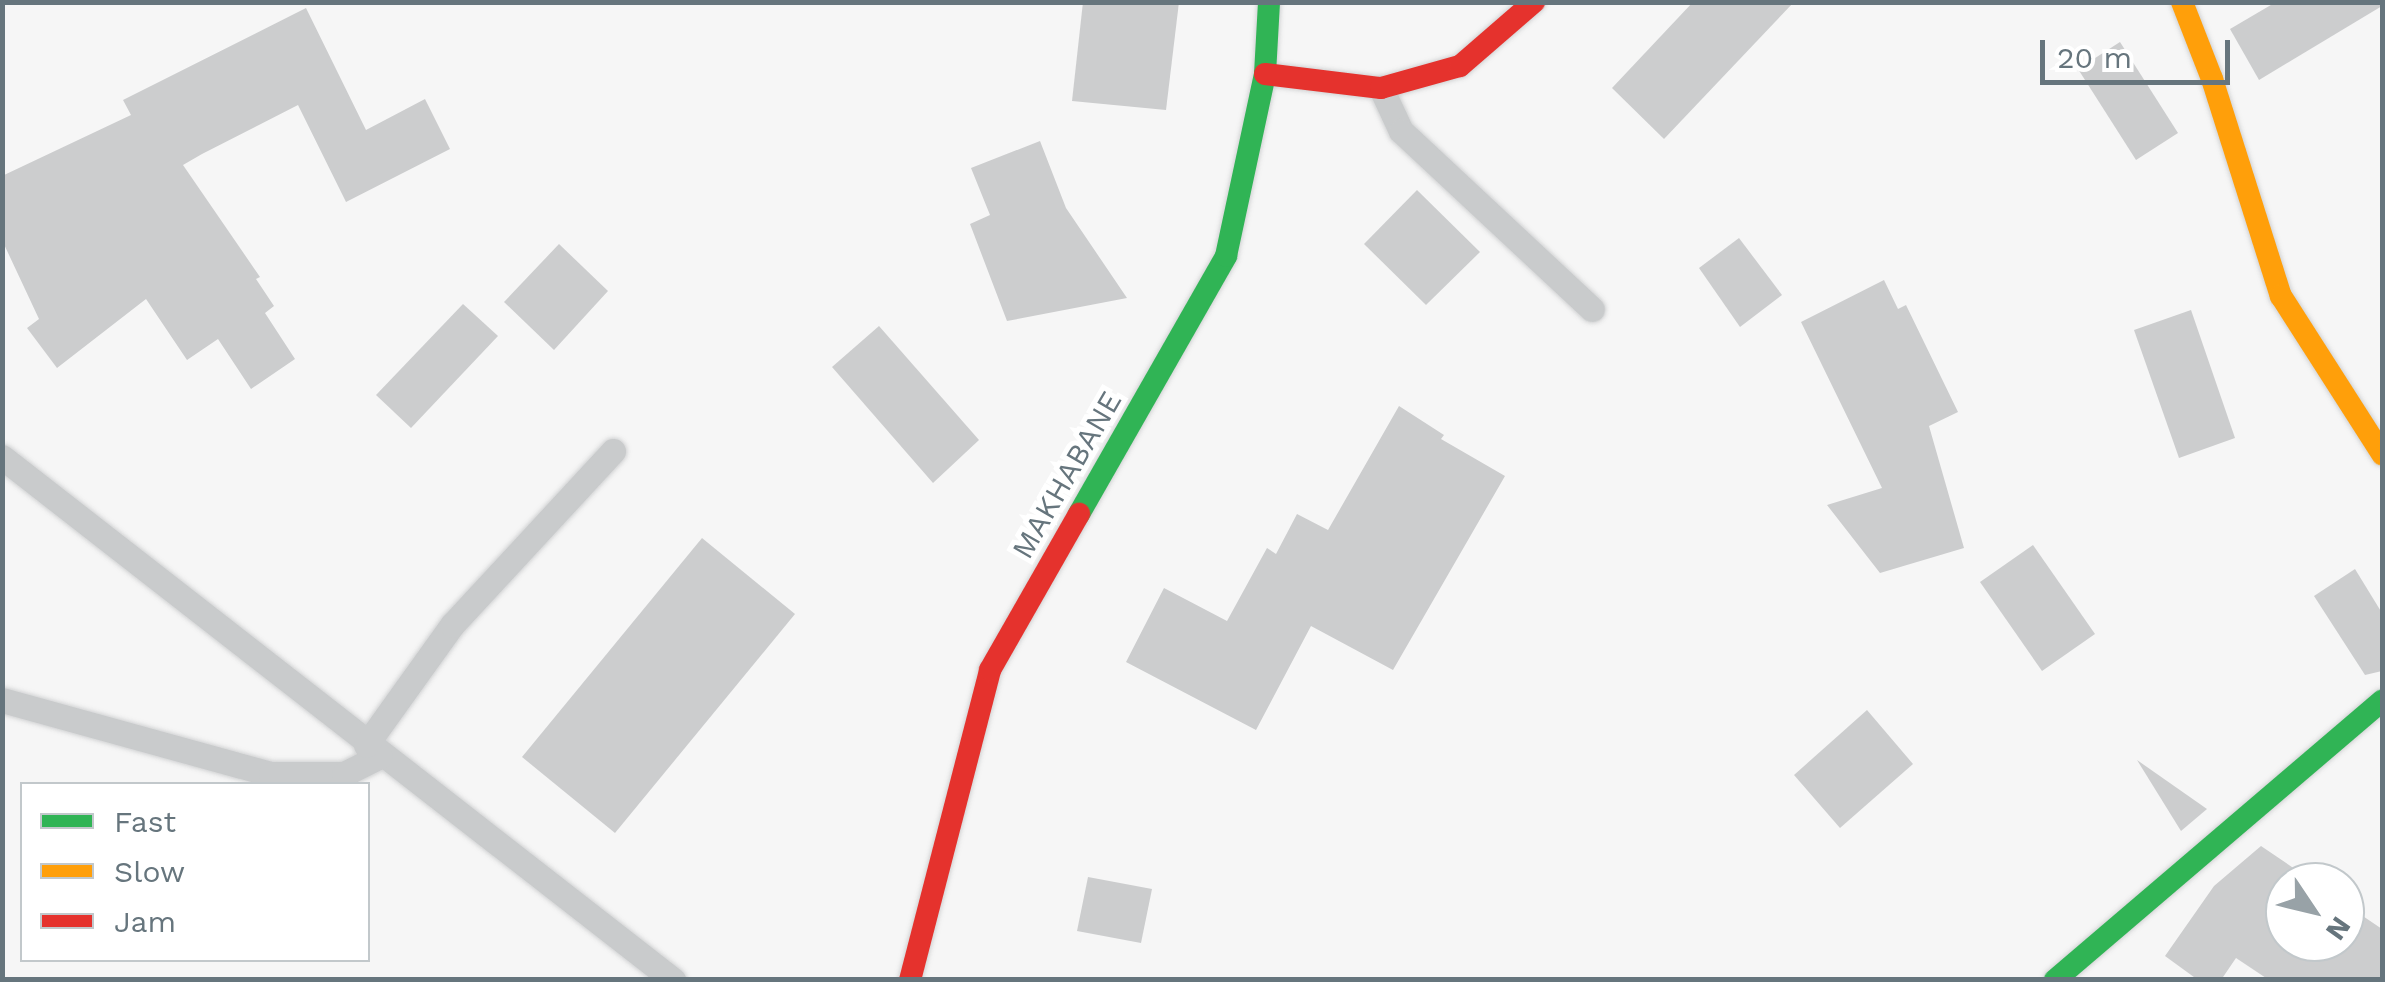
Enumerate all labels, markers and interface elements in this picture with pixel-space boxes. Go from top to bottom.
scale bar [2045,20,2235,82]
text: 20 m [2057,40,2132,75]
street label: MAKHABANE [1005,385,1129,565]
legend [20,782,370,962]
text: Fast [114,804,176,839]
text: Slow [114,854,185,889]
north arrow [2265,862,2365,962]
text: Jam [114,904,176,939]
text: N [2319,910,2358,946]

